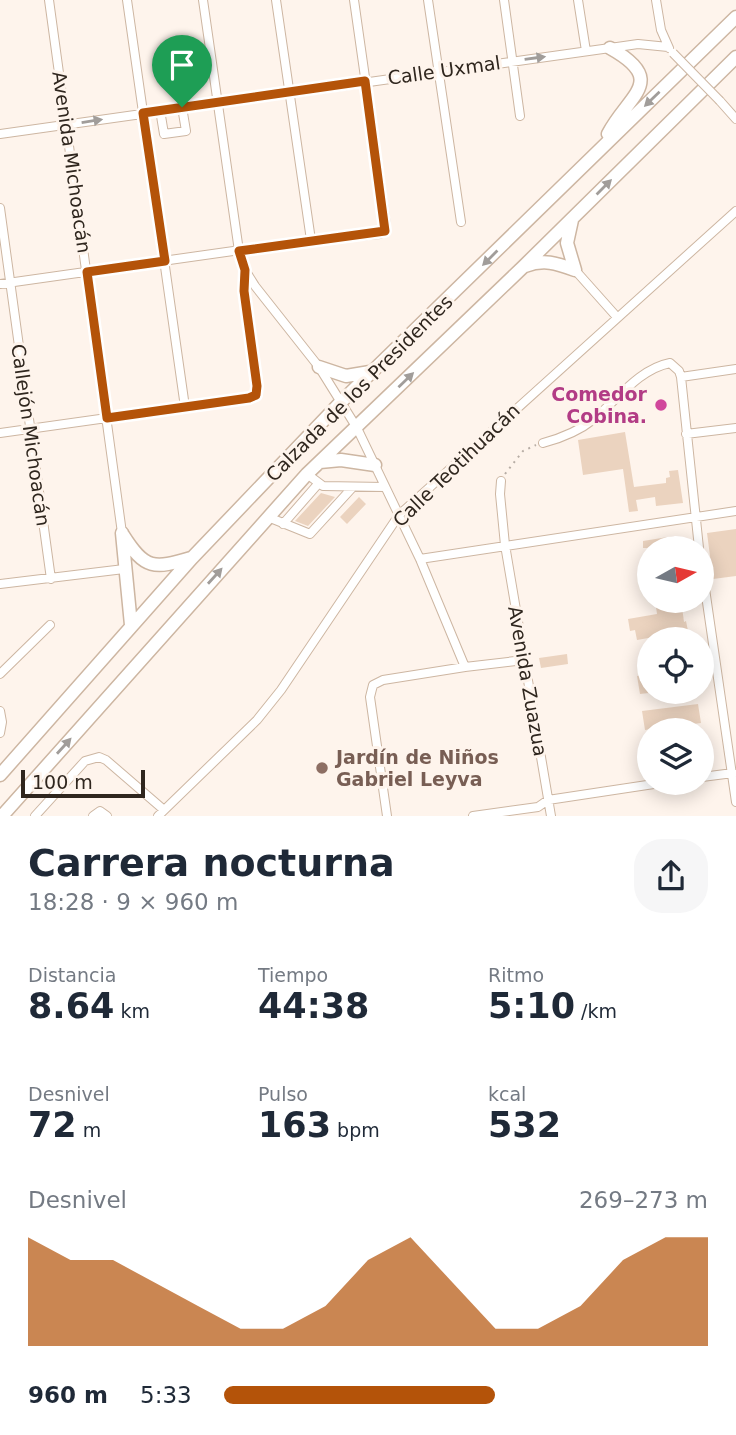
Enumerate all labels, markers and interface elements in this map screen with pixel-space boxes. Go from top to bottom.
pin [152,35,212,107]
icon: arrive [163,46,201,84]
street label: Calle Uxmal [386,51,502,89]
one-way arrow [525,52,547,63]
street label: Avenida Michoacán [48,70,96,254]
one-way arrow [644,90,661,106]
one-way arrow [81,115,103,126]
one-way arrow [595,180,612,196]
one-way arrow [482,249,498,266]
street label: Calzada de los Presidentes [261,290,457,486]
street label: Callejón Michoacán [7,343,55,527]
one-way arrow [398,372,414,388]
place label: Comedor Cobina. [551,383,648,427]
marker: Comedor Cobina. [653,397,669,413]
street label: Calle Teotihuacán [388,399,524,531]
north arrow [637,536,714,612]
map controls [637,536,714,795]
one-way arrow [207,568,222,585]
street label: Avenida Zuazua [504,604,552,758]
button: locate [637,627,714,704]
button: layers [637,718,714,795]
one-way arrow [55,738,71,755]
place label: Jardín de Niños Gabriel Leyva [334,746,499,790]
marker: Jardín de Niños Gabriel Leyva [314,760,330,776]
scale bar [21,766,145,798]
text: 100 m [32,771,93,793]
button: share [634,839,708,913]
text: Carrera nocturna [28,841,395,885]
text: 18:28 · 9 × 960 m [28,889,238,915]
text: Distancia [28,964,116,986]
text: Tiempo [258,964,328,986]
text: Ritmo [488,964,544,986]
text: 8.64 [28,986,114,1026]
text: 44:38 [258,986,369,1026]
text: 5:10 [488,986,575,1026]
text: km [114,1000,150,1022]
text: /km [575,1000,617,1022]
text: Desnivel [28,1083,110,1105]
text: Pulso [258,1083,308,1105]
text: kcal [488,1083,526,1105]
text: 72 [28,1105,77,1145]
text: 163 [258,1105,331,1145]
text: 532 [488,1105,561,1145]
text: m [77,1119,101,1141]
text: bpm [331,1119,380,1141]
text: Desnivel [28,1187,127,1213]
text: 269–273 m [579,1187,708,1213]
text: 960 m [28,1382,108,1408]
text: 5:33 [140,1382,192,1408]

